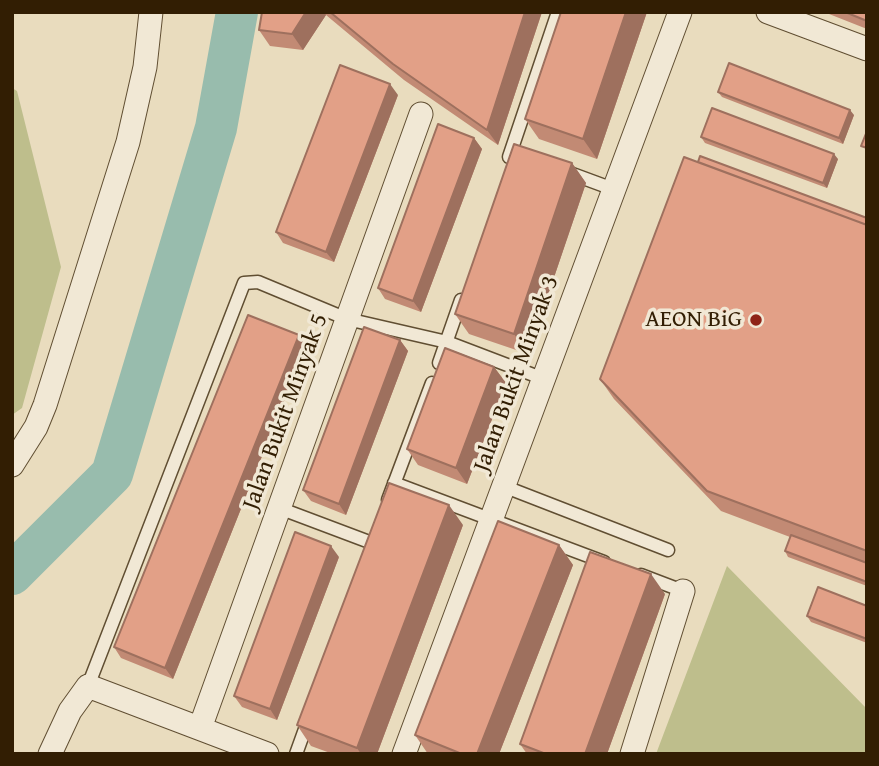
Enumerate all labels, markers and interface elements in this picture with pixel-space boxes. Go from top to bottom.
street label: Jalan Bukit Minyak 3 [468,272,566,476]
place label: AEON BiG [645,306,742,334]
street label: Jalan Bukit Minyak 5 [237,310,335,514]
marker: AEON BiG [748,312,764,328]

